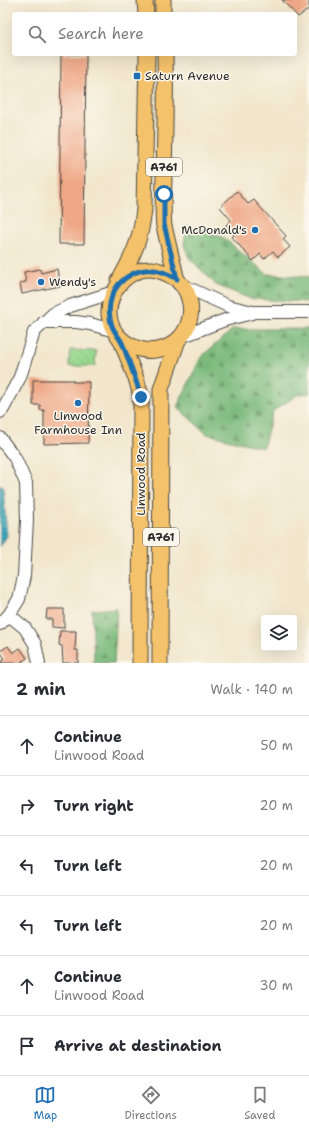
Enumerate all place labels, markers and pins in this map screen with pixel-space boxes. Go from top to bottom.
place label: Saturn Avenue [145,68,230,84]
marker: Saturn Avenue [132,71,142,81]
place label: McDonald's [181,222,247,238]
marker: McDonald's [250,225,260,235]
place label: Wendy's [49,274,96,290]
marker: Wendy's [36,277,46,287]
marker: Linwood Farmhouse Inn [73,398,83,408]
place label: Linwood Farmhouse Inn [34,408,122,438]

